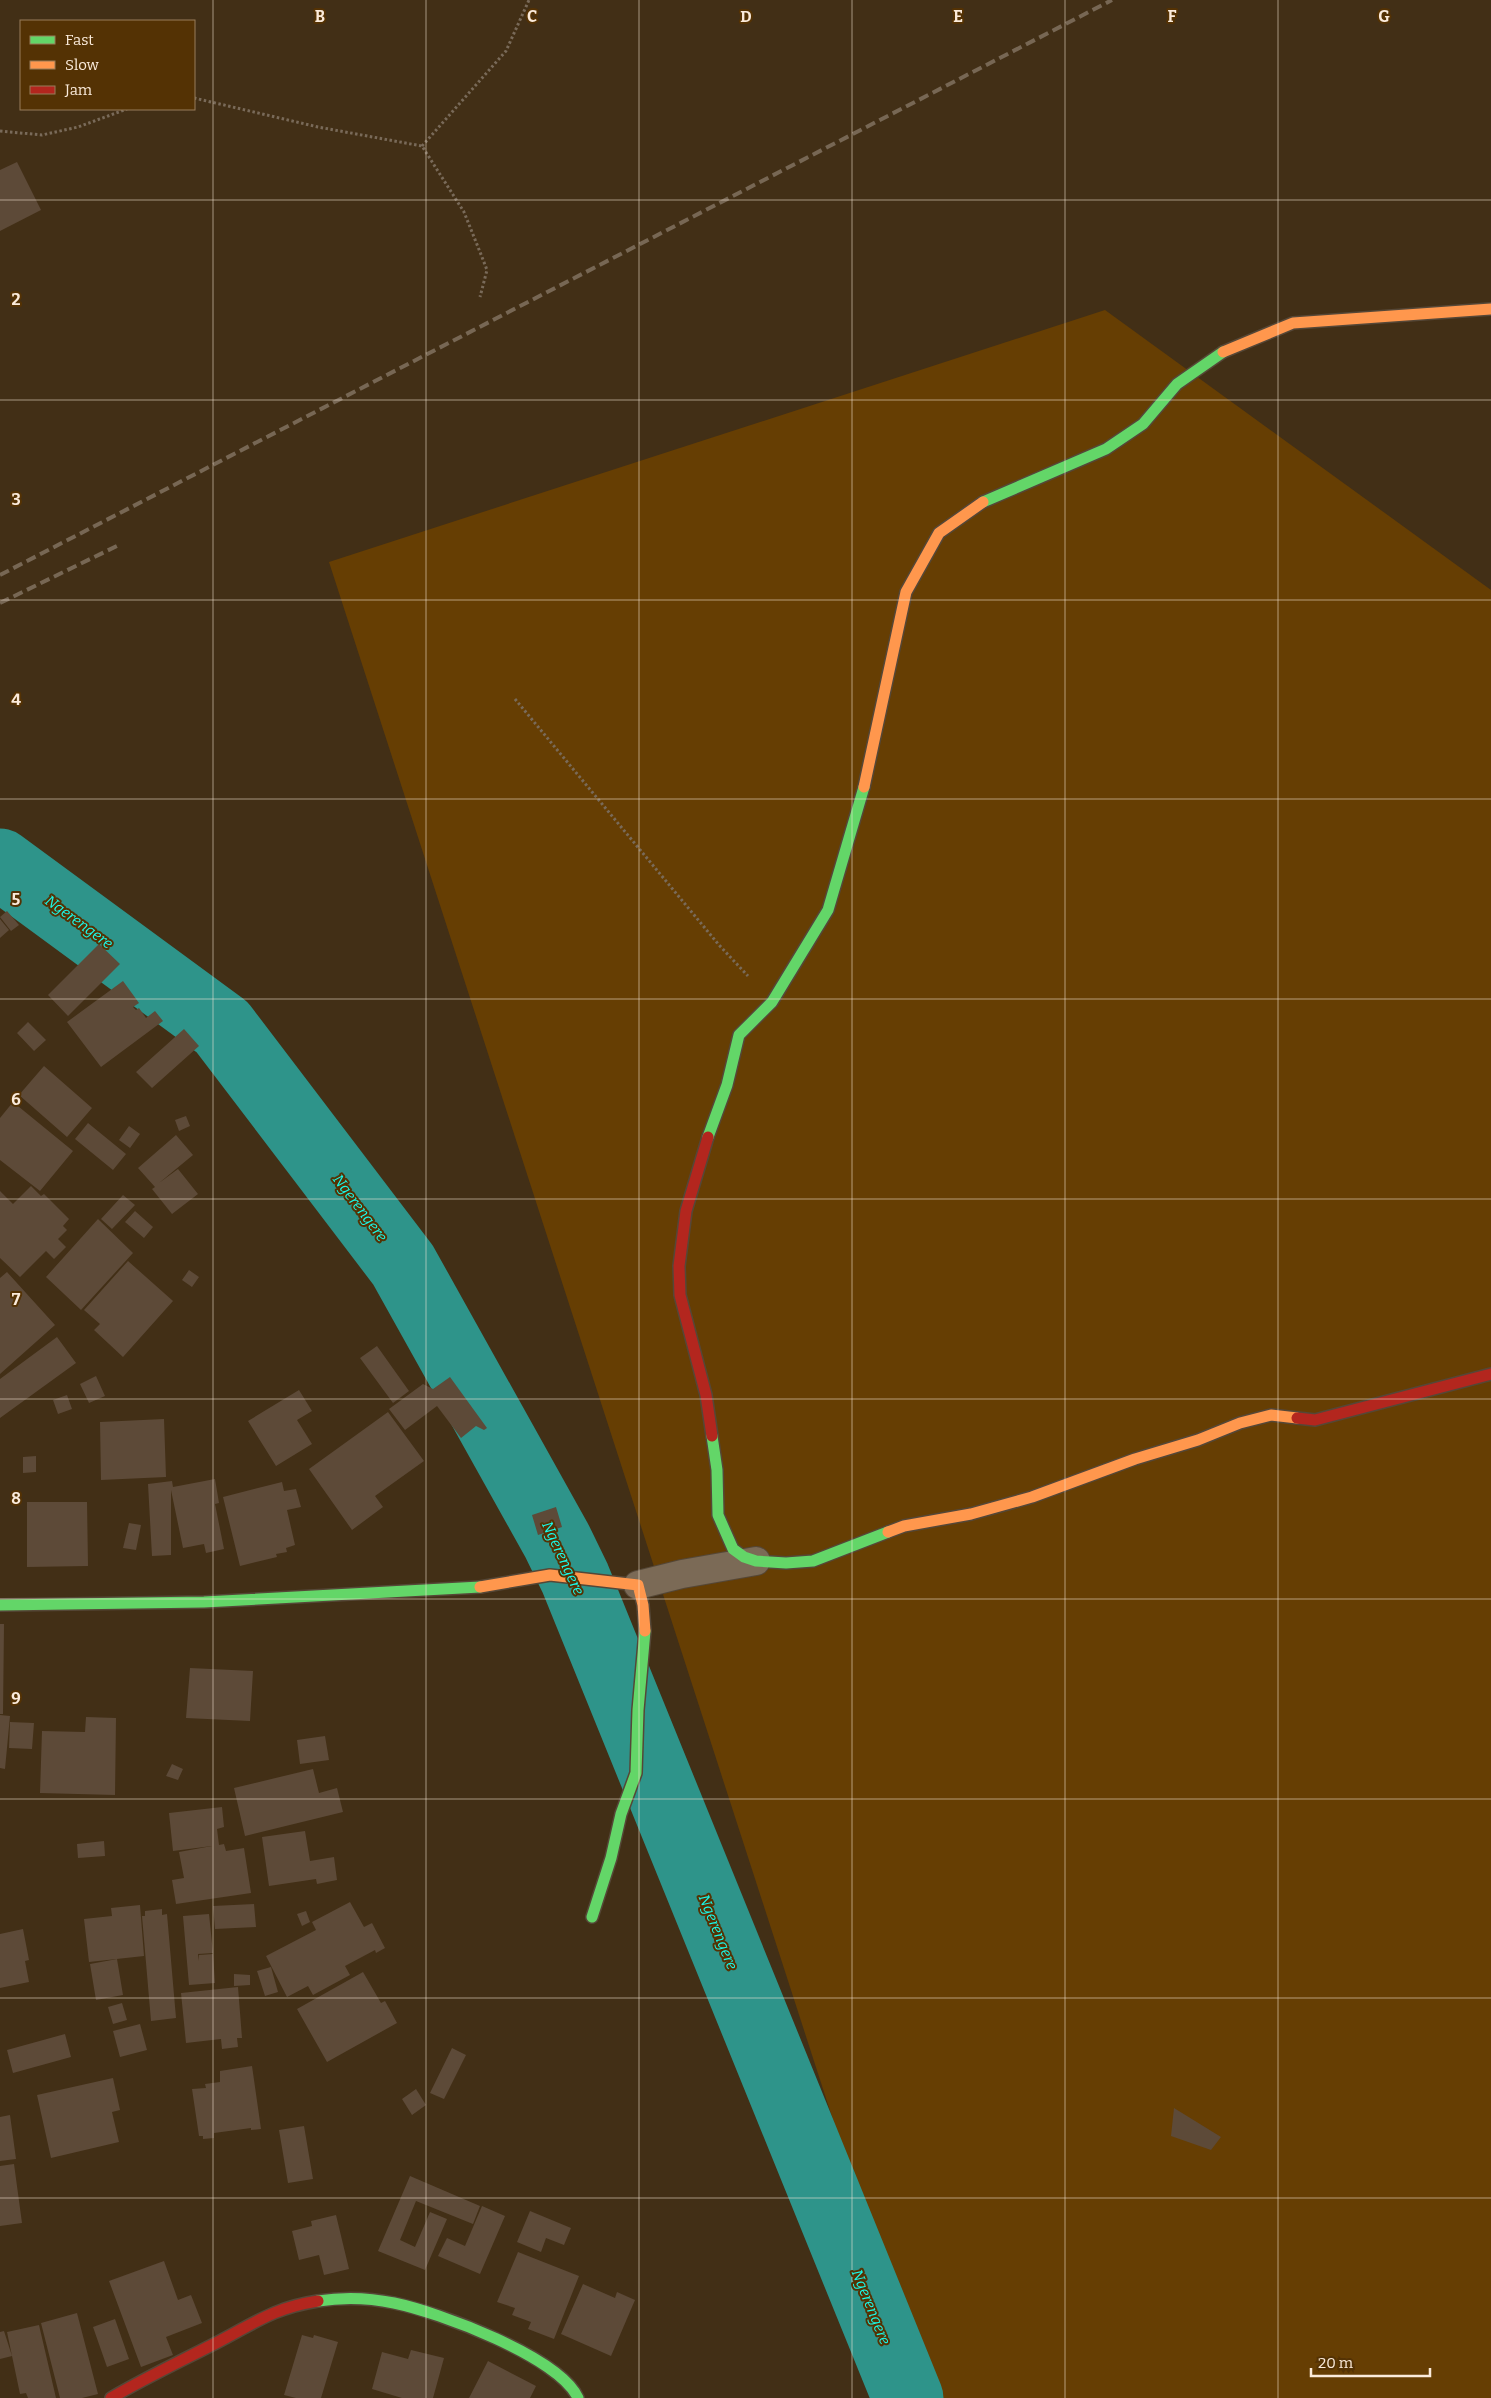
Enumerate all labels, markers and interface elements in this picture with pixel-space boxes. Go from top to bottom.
text: B [315,7,325,26]
text: C [527,7,537,26]
text: D [740,7,752,26]
text: E [953,7,963,26]
text: F [1168,7,1177,26]
text: G [1378,7,1390,26]
legend [20,20,195,110]
text: Fast [65,31,94,49]
text: Slow [65,56,100,74]
text: Jam [64,81,93,99]
text: 2 [11,290,21,309]
text: 3 [11,490,21,509]
text: 4 [11,690,21,709]
text: 5 [12,890,21,909]
water label: Ngerengere [42,891,117,953]
text: 6 [11,1090,21,1109]
water label: Ngerengere [329,1171,391,1245]
text: 7 [12,1290,21,1309]
text: 8 [11,1489,21,1508]
water label: Ngerengere [538,1518,588,1598]
text: 9 [11,1689,21,1708]
water label: Ngerengere [695,1892,741,1973]
water label: Ngerengere [848,2267,894,2348]
scale bar [1311,2346,1430,2378]
text: 20 m [1318,2354,1354,2372]

